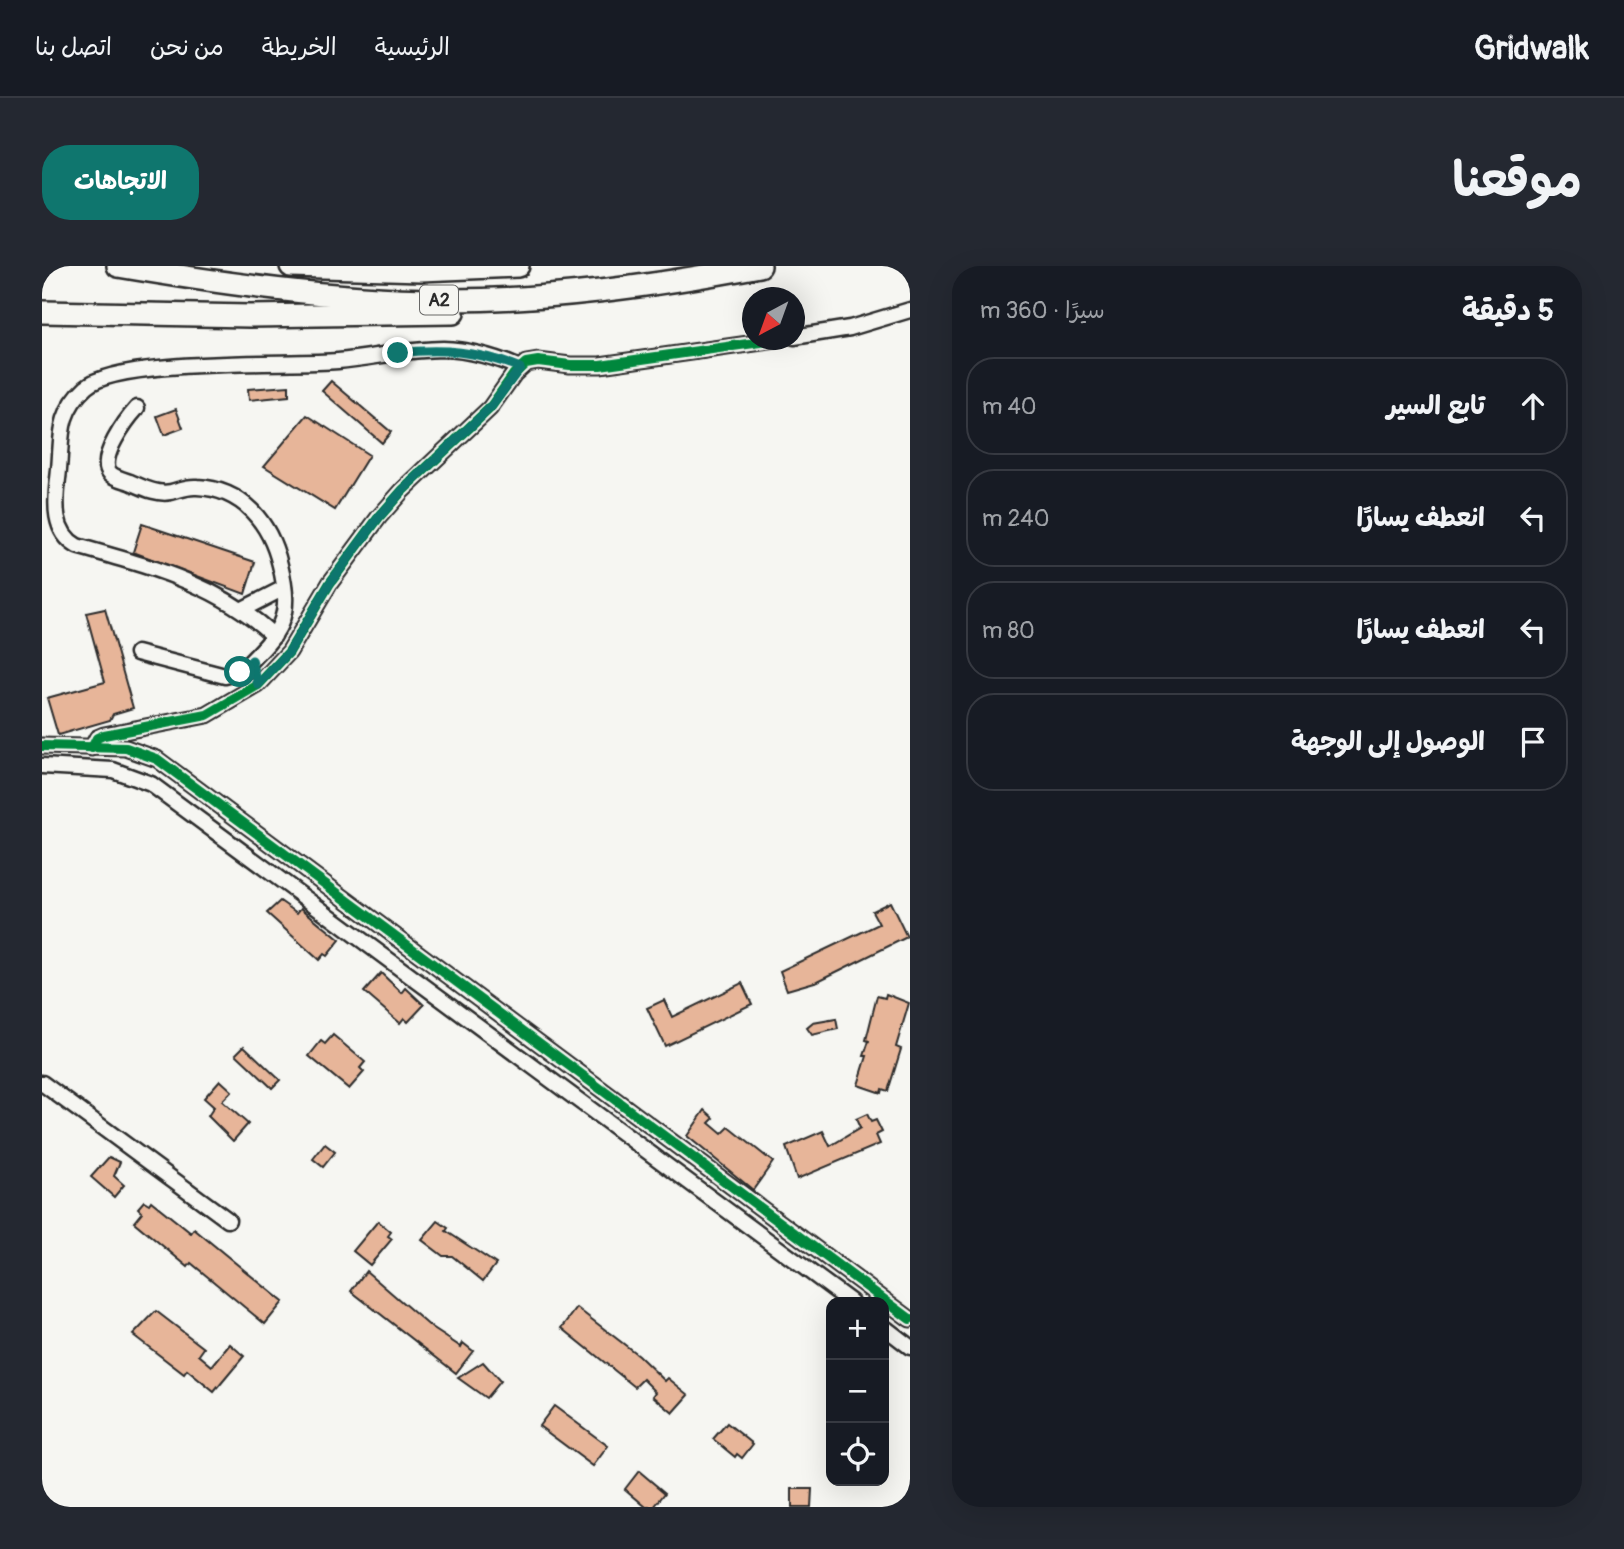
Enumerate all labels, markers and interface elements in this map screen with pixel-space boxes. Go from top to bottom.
text: Gridwalk [1474,28,1589,69]
text: اتصل بنا [35,33,112,62]
text: من نحن [150,33,224,62]
text: الخريطة [262,33,337,62]
text: الرئيسية [375,33,450,62]
button: الاتجاهات [42,145,199,220]
text: موقعنا [1452,150,1582,211]
road number: A2 [420,285,458,314]
north arrow [742,287,805,350]
text: 5 دقيقة [1462,292,1554,329]
text: سيرًا · 360 m [980,296,1105,325]
route end [382,337,413,368]
icon: ahead [1514,387,1552,425]
text: تابع السير [1387,390,1485,422]
text: 40 m [982,392,1037,421]
icon: left [1514,499,1552,537]
text: انعطف يسارًا [1356,502,1485,534]
text: 240 m [982,504,1049,533]
icon: left [1514,611,1552,649]
text: انعطف يسارًا [1356,614,1485,646]
text: 80 m [982,616,1035,645]
route start [224,656,255,687]
icon: arrive [1514,723,1552,761]
text: الوصول إلى الوجهة [1291,726,1485,758]
map controls [826,1297,889,1486]
button: + [826,1297,889,1360]
button: − [826,1360,889,1423]
button: locate [826,1423,889,1486]

